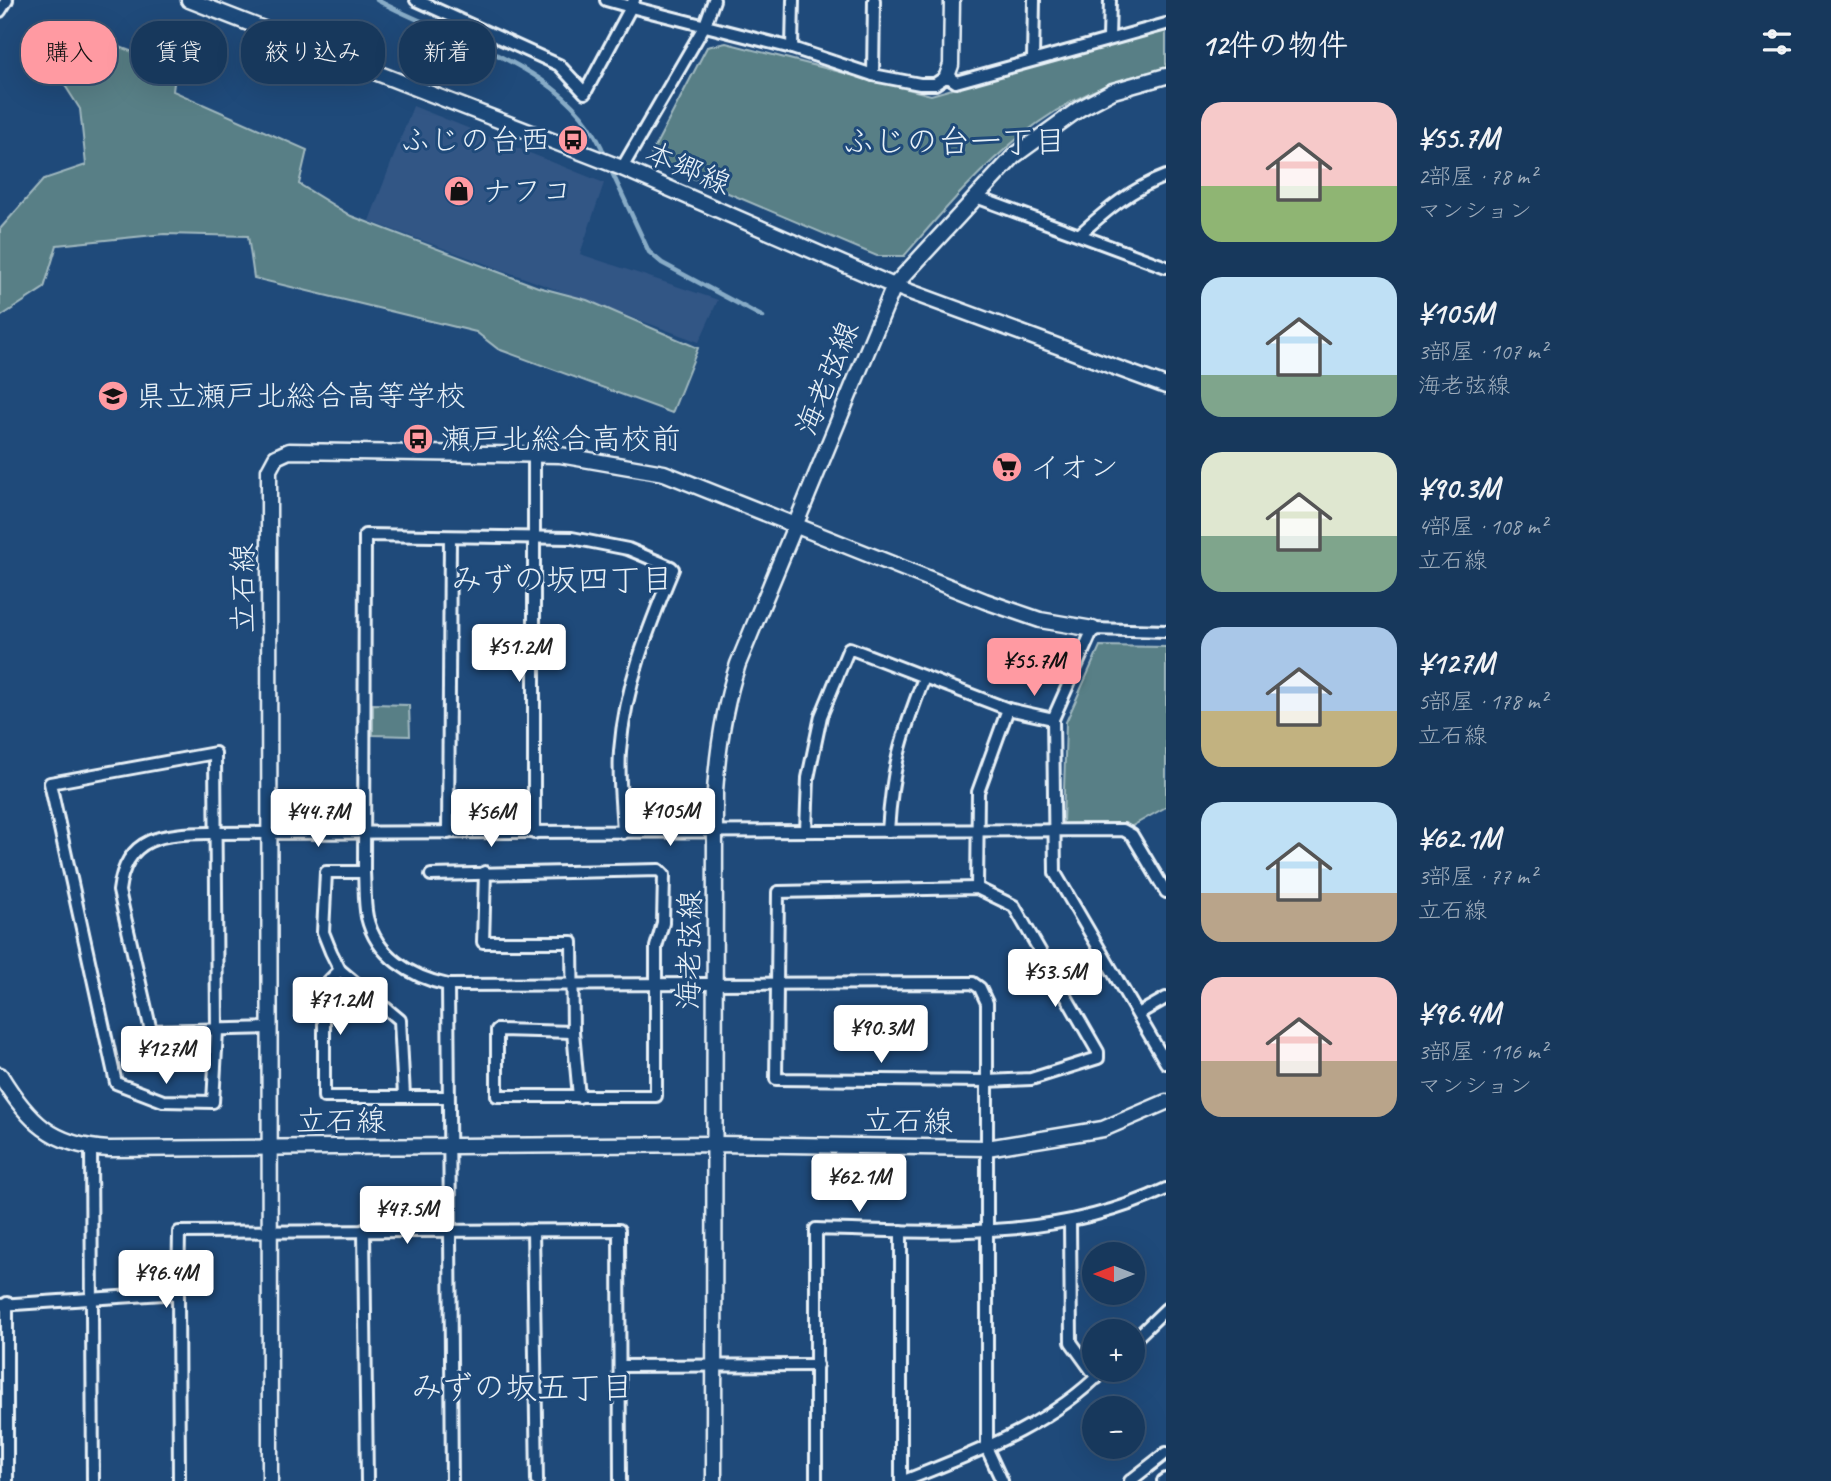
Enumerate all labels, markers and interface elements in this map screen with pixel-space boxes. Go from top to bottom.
chip: 購入 [21,21,117,84]
chip: 賃貸 [131,21,227,84]
chip: 絞り込み [241,21,385,84]
chip: 新着 [399,21,495,84]
icon: filters [1758,23,1796,61]
text: 12件の物件 [1201,26,1348,64]
text: ¥55.7M [1418,119,1499,157]
place label: ふじの台西 [400,121,550,159]
district label: ふじの台一丁目 [842,121,1066,162]
bus stop icon: ふじの台西 [556,123,590,157]
icon: home [1257,130,1341,214]
street label: 本郷線 [639,133,737,203]
text: 2部屋 · 78 m² [1418,162,1536,191]
place label: ナフコ [482,172,572,210]
shop icon: ナフコ [442,174,476,208]
text: マンション [1418,196,1532,225]
text: ¥105M [1418,294,1493,332]
icon: home [1257,305,1341,389]
street label: 海老弦線 [787,315,867,441]
text: 3部屋 · 107 m² [1418,337,1547,366]
text: 海老弦線 [1418,371,1510,400]
place label: 県立瀬戸北総合高等学校 [136,377,466,415]
school or university icon: 県立瀬戸北総合高等学校 [96,379,130,413]
place label: 瀬戸北総合高校前 [441,420,681,458]
bus stop icon: 瀬戸北総合高校前 [401,422,435,456]
place label: イオン [1030,448,1119,486]
supermarket icon: イオン [990,450,1024,484]
text: ¥90.3M [1418,469,1499,507]
icon: home [1257,480,1341,564]
text: 4部屋 · 108 m² [1418,512,1547,541]
street label: 立石線 [224,543,262,633]
text: 立石線 [1418,546,1487,575]
district label: みずの坂四丁目 [451,559,673,600]
pin: ¥51.2M [462,624,576,684]
text: ¥51.2M [488,632,550,661]
pin: ¥55.7M [977,638,1091,698]
text: ¥127M [1418,644,1494,682]
text: ¥55.7M [1003,646,1065,675]
icon: home [1257,655,1341,739]
text: 5部屋 · 178 m² [1418,687,1547,716]
text: 立石線 [1418,721,1487,750]
pin: ¥105M [621,788,719,848]
pin: ¥44.7M [261,790,375,849]
pin: ¥56M [450,790,532,849]
text: ¥105M [641,796,699,825]
text: ¥44.7M [287,797,349,826]
text: ¥56M [467,797,515,826]
text: ¥62.1M [1418,819,1500,857]
icon: home [1257,830,1341,914]
text: 3部屋 · 77 m² [1418,862,1536,891]
street label: 海老弦線 [669,890,709,1010]
text: 立石線 [1418,896,1487,925]
pin: ¥53.5M [998,950,1112,1009]
text: ¥53.5M [1024,957,1086,986]
pin: ¥71.2M [283,978,397,1037]
text: ¥71.2M [309,985,371,1014]
text: ¥96.4M [1418,994,1500,1032]
icon: home [1257,1005,1341,1089]
pin: ¥90.3M [824,1006,938,1065]
text: ¥90.3M [850,1013,912,1042]
pin: ¥127M [117,1026,215,1086]
text: ¥127M [137,1034,195,1063]
text: 3部屋 · 116 m² [1418,1037,1547,1066]
text: マンション [1418,1071,1532,1100]
street label: 立石線 [863,1101,953,1141]
street label: 立石線 [296,1102,386,1140]
pin: ¥62.1M [802,1154,916,1214]
text: ¥62.1M [827,1162,891,1191]
pin: ¥47.5M [350,1186,464,1246]
text: ¥47.5M [376,1194,438,1223]
north arrow [1082,1242,1144,1306]
map controls [1082,1242,1145,1459]
pin: ¥96.4M [109,1250,223,1310]
text: ¥96.4M [135,1258,197,1287]
button: + [1082,1319,1145,1382]
district label: みずの坂五丁目 [411,1367,633,1408]
button: − [1082,1396,1145,1459]

